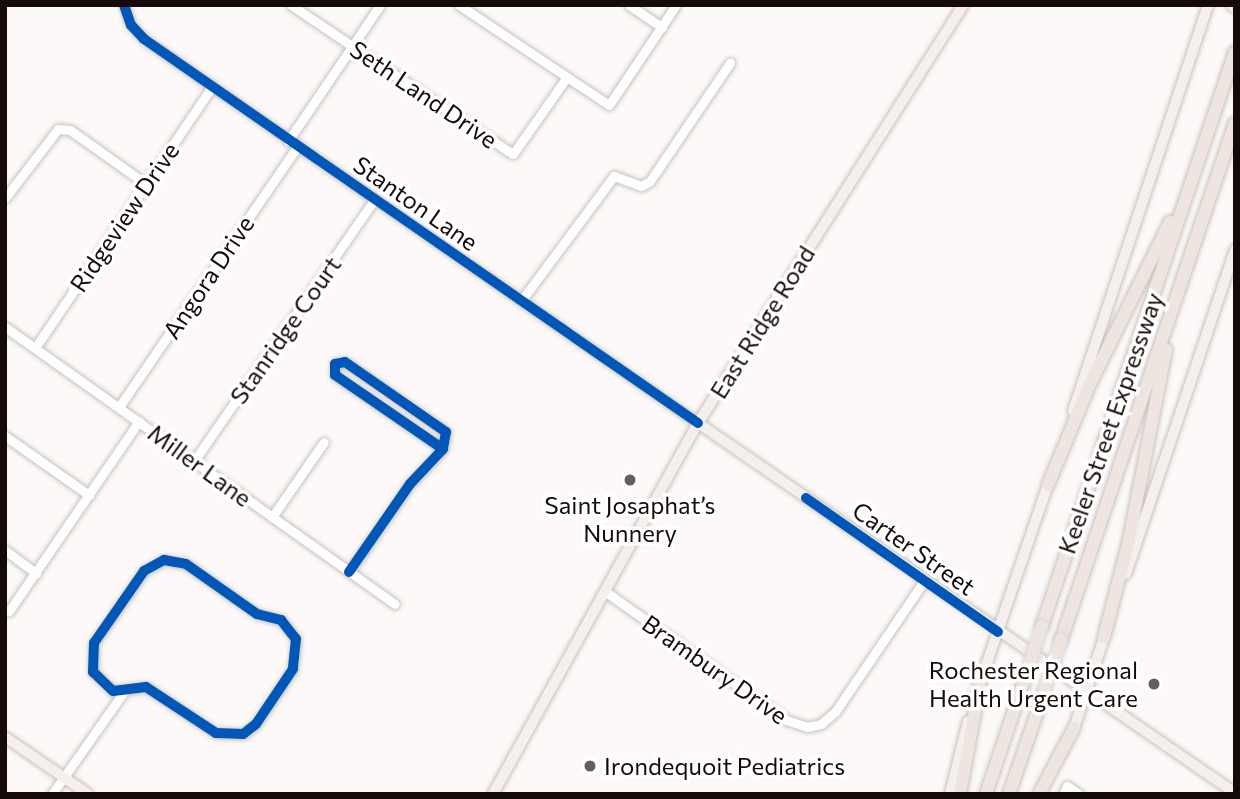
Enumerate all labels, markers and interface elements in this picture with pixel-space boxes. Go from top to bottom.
street label: Seth Land Drive [345,34,503,154]
street label: Ridgeview Drive [63,137,185,297]
street label: Stanton Lane [348,150,484,256]
street label: Angora Drive [156,210,260,344]
street label: East Ridge Road [704,240,820,404]
street label: Stanridge Court [224,251,346,409]
street label: Keeler Street Expressway [1052,289,1168,557]
street label: Miller Lane [143,418,257,512]
marker: Saint Josaphat’s Nunnery [622,472,638,488]
place label: Saint Josaphat’s Nunnery [545,491,715,547]
street label: Carter Street [847,495,981,601]
street label: Brambury Drive [637,608,793,730]
place label: Rochester Regional Health Urgent Care [929,656,1138,712]
marker: Rochester Regional Health Urgent Care [1144,674,1164,694]
place label: Irondequoit Pediatrics [604,752,845,780]
marker: Irondequoit Pediatrics [582,758,598,774]

